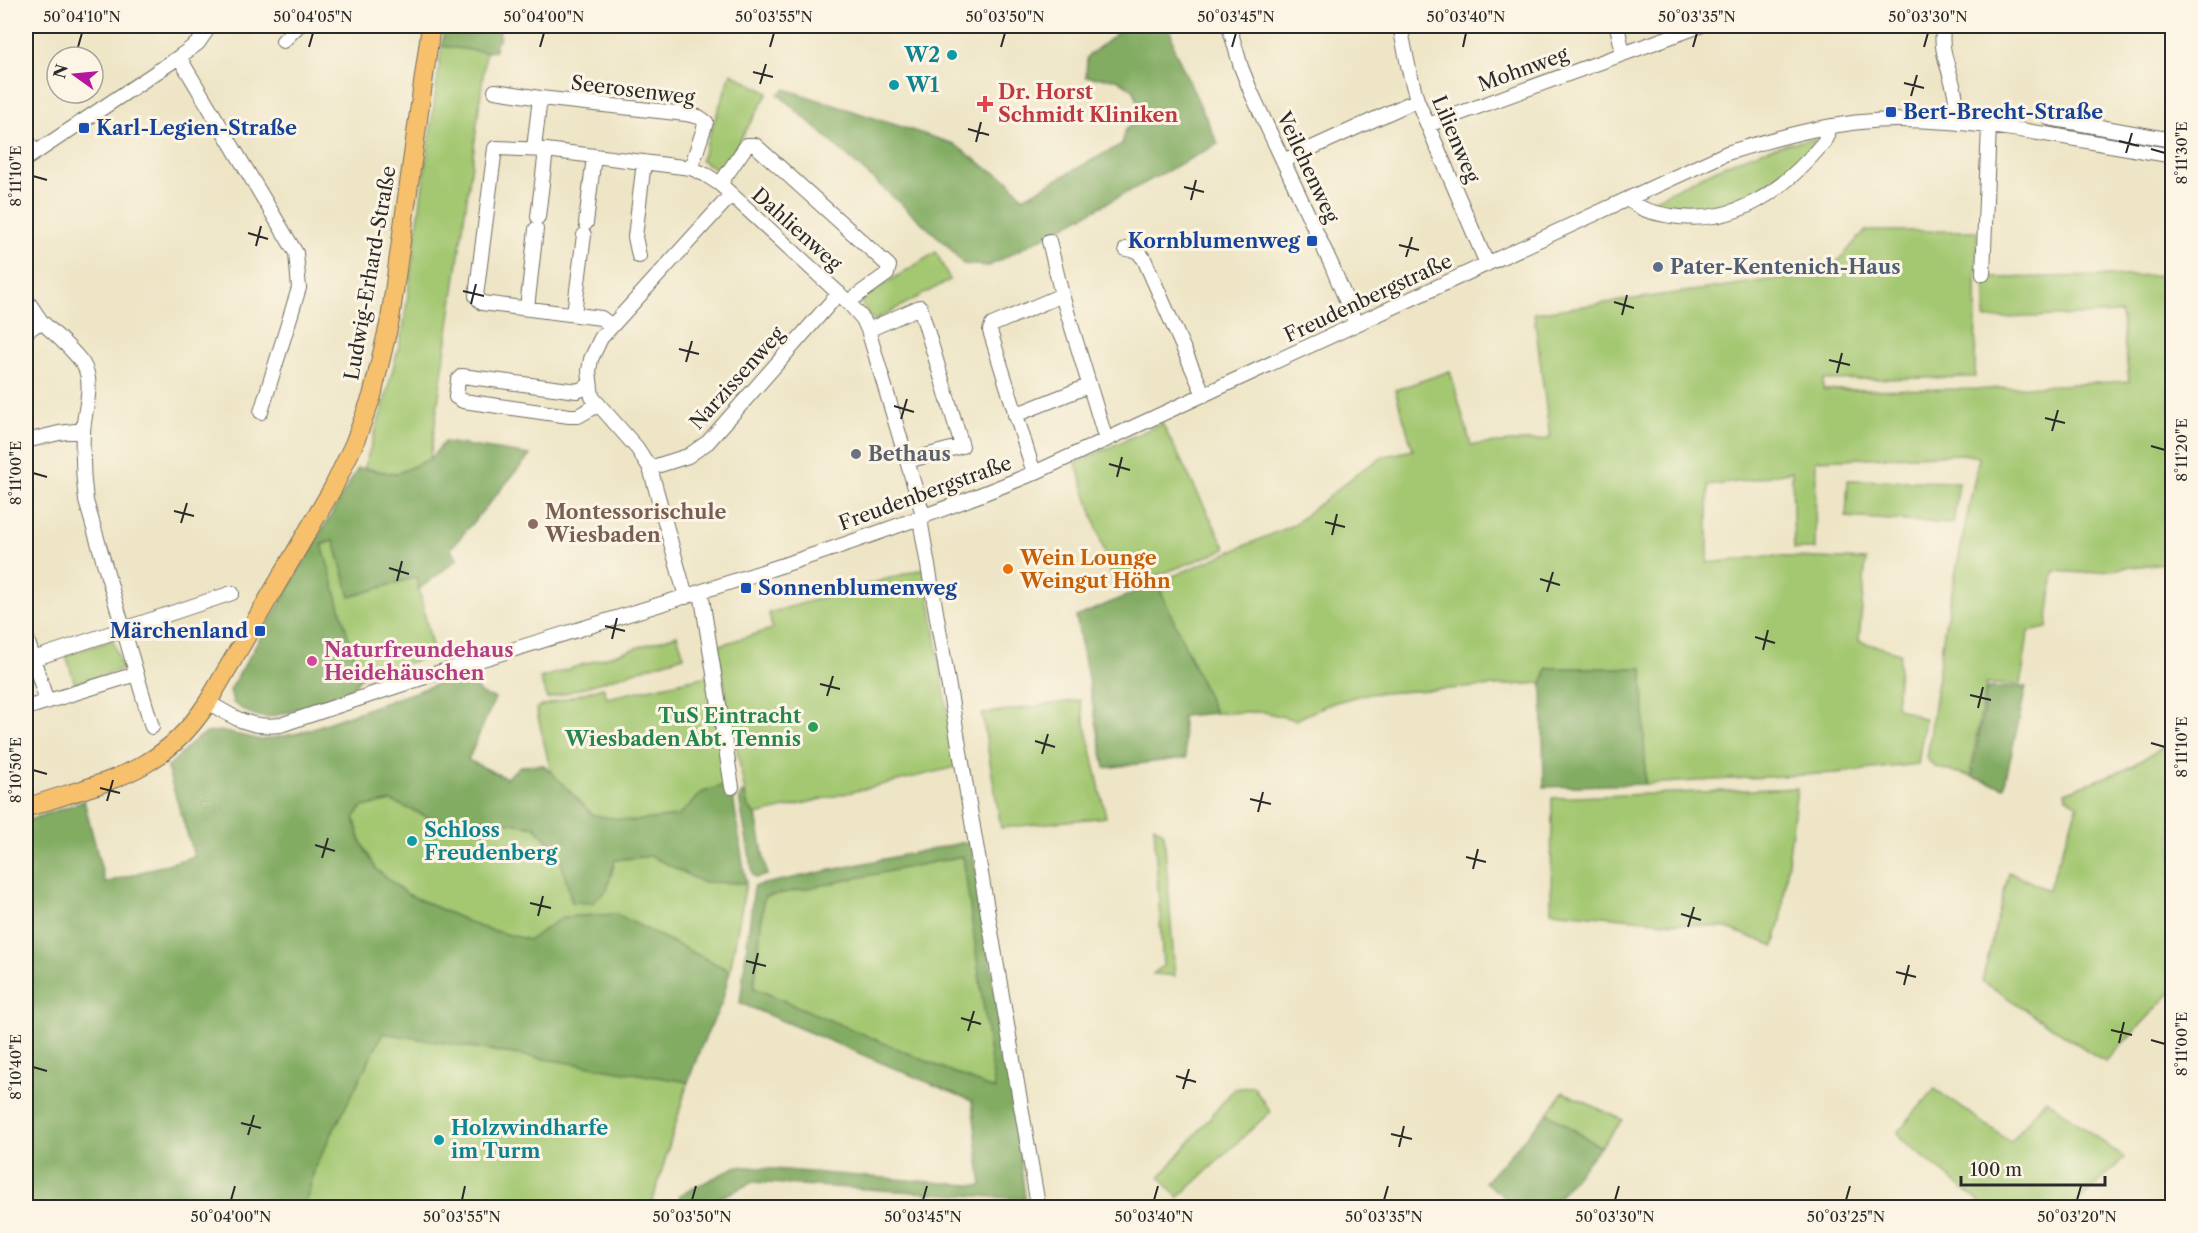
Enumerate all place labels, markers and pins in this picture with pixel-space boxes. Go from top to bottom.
place label: W2 [903,43,940,67]
marker: W2 [945,48,959,62]
place label: W1 [905,73,939,97]
marker: W1 [887,78,901,92]
place label: Dr. Horst Schmidt Kliniken [998,80,1179,127]
marker: Dr. Horst Schmidt Kliniken [976,95,994,113]
place label: Bert-Brecht-Straße [1903,100,2103,124]
marker: Bert-Brecht-Straße [1884,105,1898,119]
place label: Karl-Legien-Straße [96,116,297,140]
marker: Karl-Legien-Straße [77,121,91,135]
place label: Kornblumenweg [1128,229,1300,253]
marker: Kornblumenweg [1305,234,1319,248]
place label: Pater-Kentenich-Haus [1670,255,1900,279]
marker: Pater-Kentenich-Haus [1651,260,1665,274]
place label: Bethaus [868,442,951,466]
marker: Bethaus [849,447,863,461]
place label: Montessorischule Wiesbaden [544,500,727,547]
marker: Montessorischule Wiesbaden [526,517,540,531]
place label: Wein Lounge Weingut Höhn [1019,546,1171,593]
marker: Wein Lounge Weingut Höhn [1001,562,1015,576]
place label: Sonnenblumenweg [758,576,957,600]
marker: Sonnenblumenweg [739,581,753,595]
place label: Märchenland [110,619,249,643]
marker: Märchenland [253,624,267,638]
place label: Naturfreundehaus Heidehäuschen [324,638,513,685]
marker: Naturfreundehaus Heidehäuschen [305,654,319,668]
place label: TuS Eintracht Wiesbaden Abt. Tennis [564,704,801,751]
marker: TuS Eintracht Wiesbaden Abt. Tennis [806,720,820,734]
place label: Schloss Freudenberg [424,818,558,865]
marker: Schloss Freudenberg [405,834,419,848]
place label: Holzwindharfe im Turm [451,1116,608,1163]
marker: Holzwindharfe im Turm [432,1133,446,1147]

